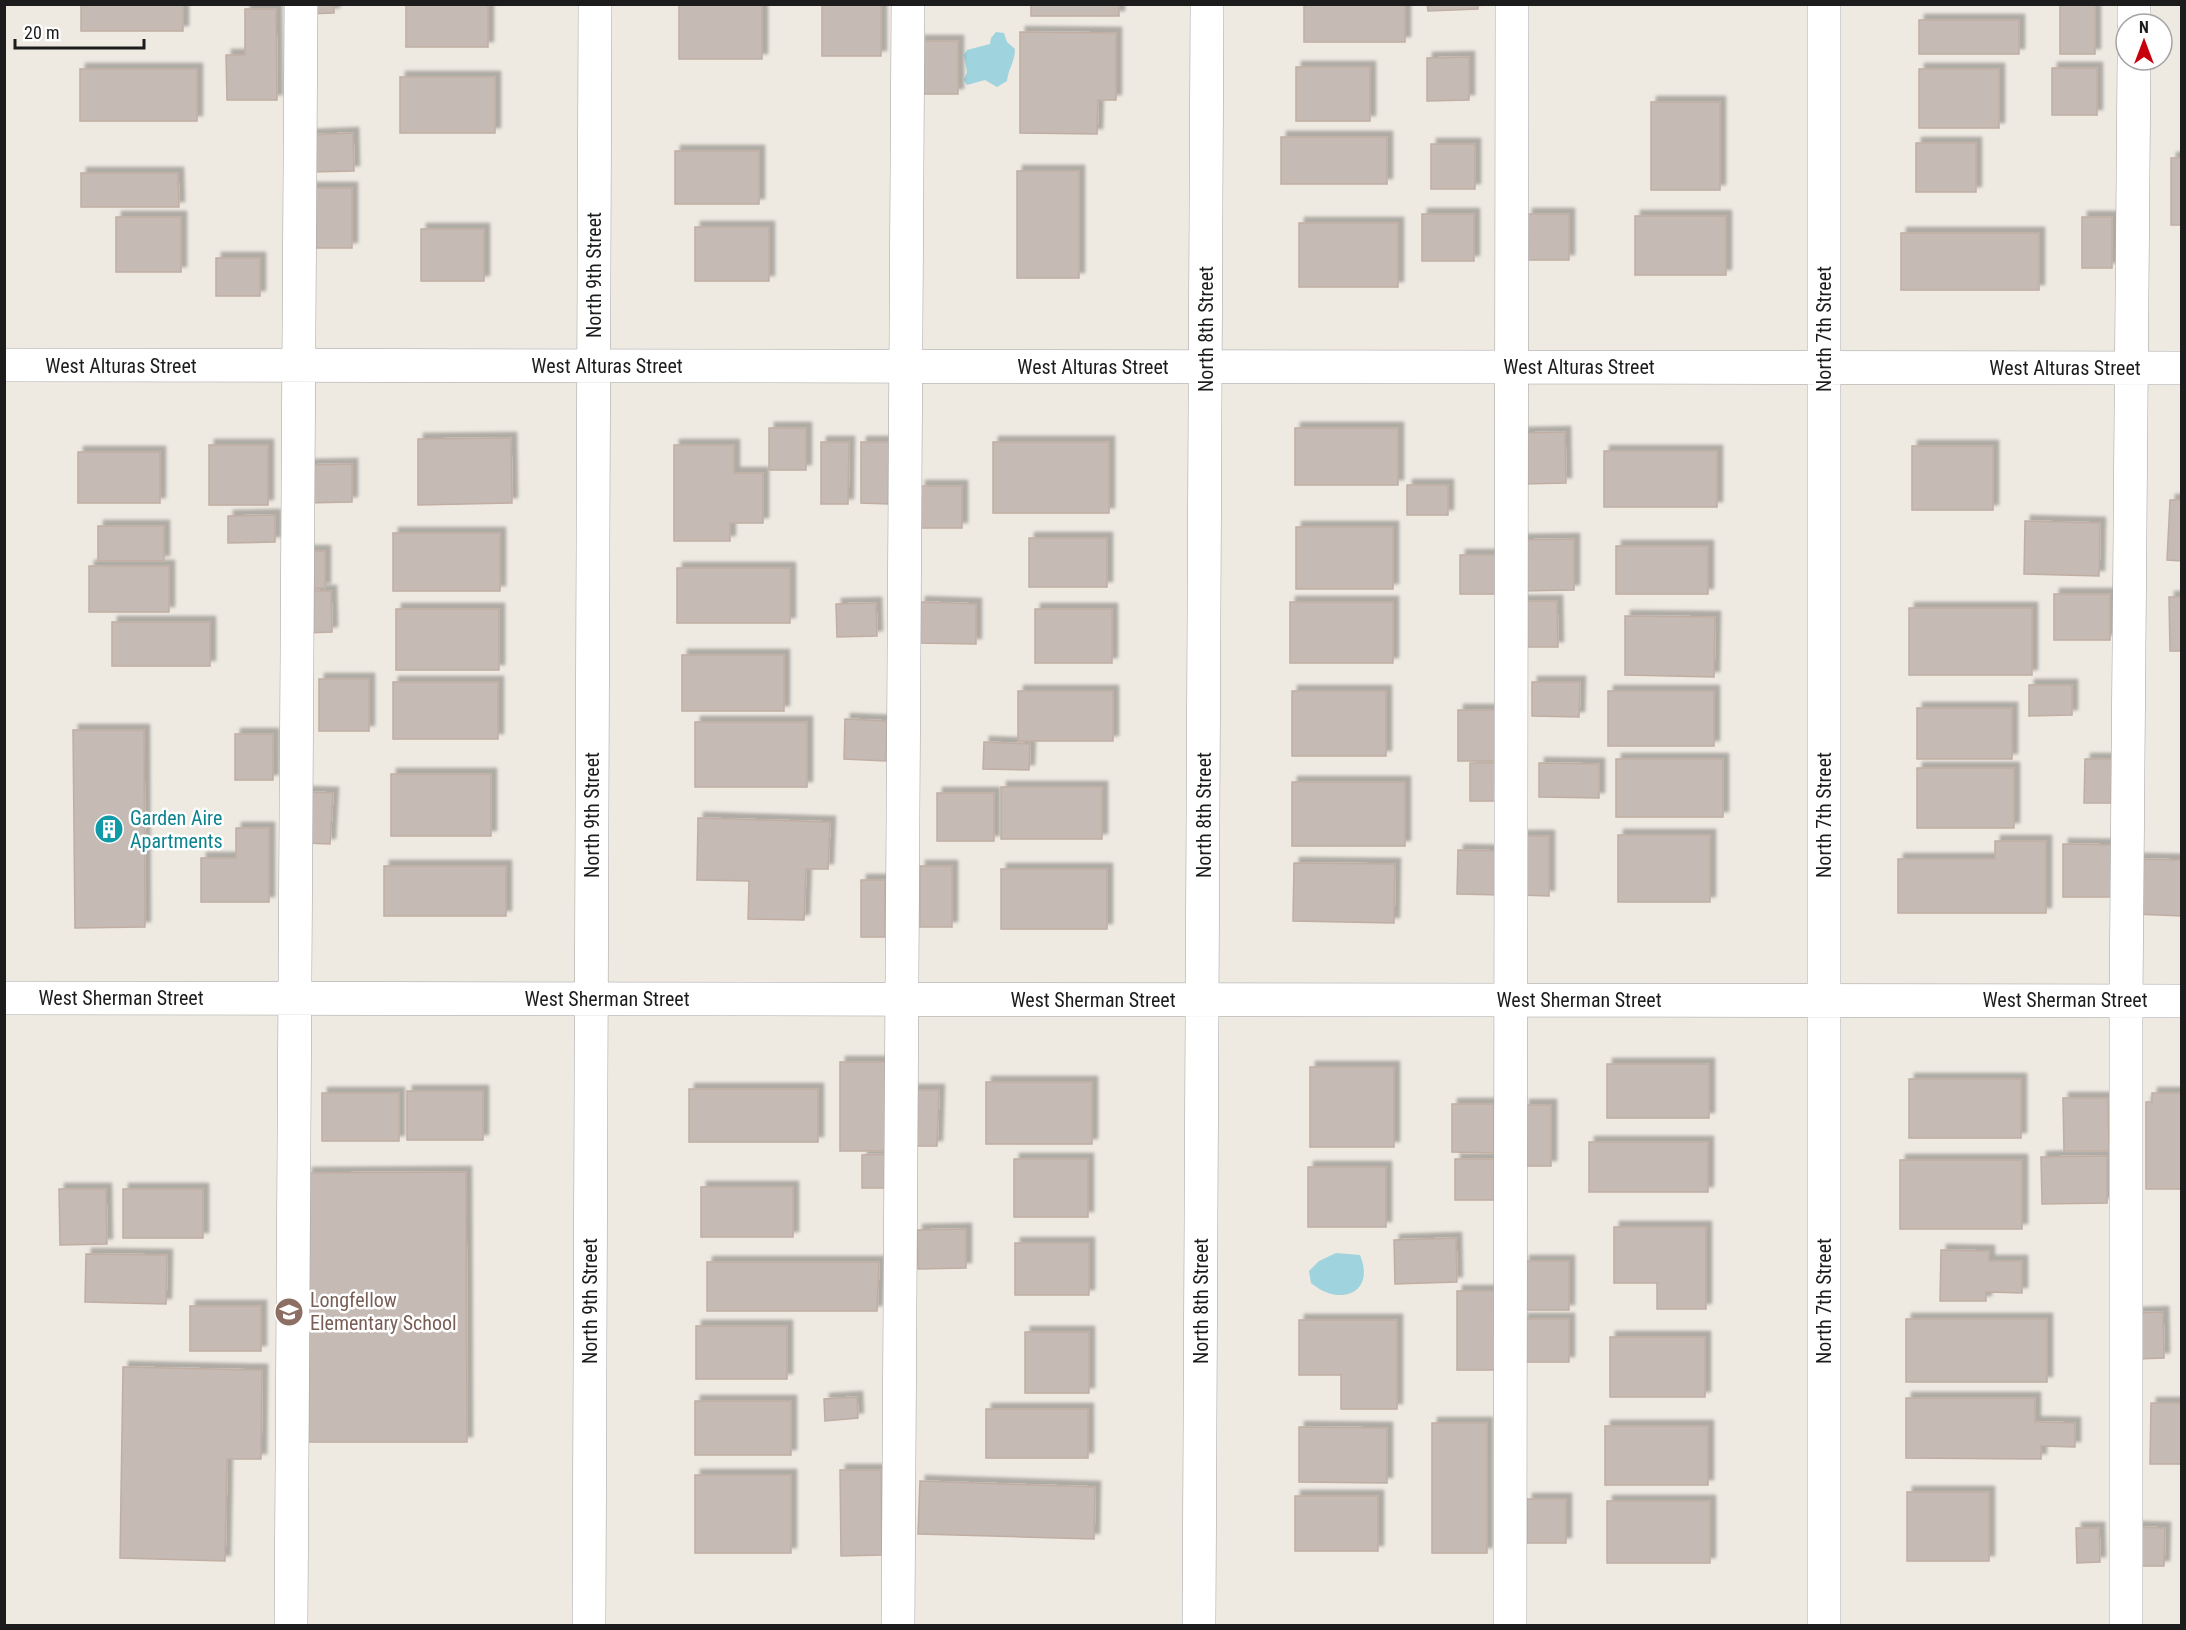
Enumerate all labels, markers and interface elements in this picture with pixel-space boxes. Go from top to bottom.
scale bar [15,12,144,50]
north arrow [2114,12,2174,72]
text: N [2139,18,2149,37]
text: 20 m [24,22,59,43]
street label: North 9th Street [582,212,606,338]
street label: North 8th Street [1194,266,1218,392]
street label: North 7th Street [1812,266,1836,392]
street label: West Alturas Street [45,354,197,378]
street label: West Alturas Street [531,354,683,378]
street label: West Alturas Street [1017,355,1169,379]
street label: West Alturas Street [1503,355,1655,379]
street label: West Alturas Street [1989,356,2141,380]
street label: North 9th Street [580,752,604,878]
street label: North 8th Street [1192,752,1216,878]
street label: North 7th Street [1812,752,1836,878]
place label: Garden Aire Apartments [130,806,223,853]
building icon: Garden Aire Apartments [93,813,125,845]
street label: West Sherman Street [38,986,204,1010]
street label: West Sherman Street [524,987,690,1011]
street label: West Sherman Street [1010,988,1176,1012]
street label: West Sherman Street [1496,988,1662,1012]
street label: West Sherman Street [1982,988,2148,1012]
street label: North 9th Street [578,1238,602,1364]
street label: North 8th Street [1189,1238,1213,1364]
street label: North 7th Street [1812,1238,1836,1364]
place label: Longfellow Elementary School [310,1288,457,1335]
school or university icon: Longfellow Elementary School [273,1296,305,1328]

